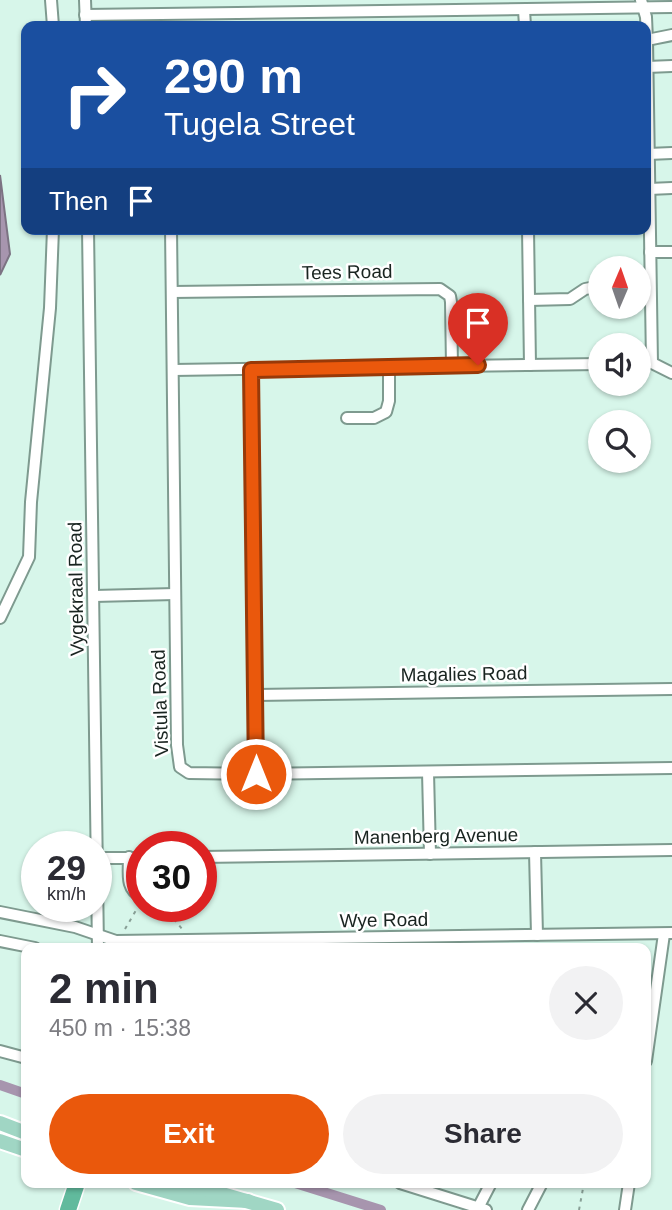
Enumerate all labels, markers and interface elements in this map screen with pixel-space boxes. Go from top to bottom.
icon: right [49,49,140,140]
text: 290 m [164,49,303,103]
text: Tugela Street [164,106,355,142]
icon: arrive [122,182,160,220]
text: Then [49,186,108,216]
north arrow [588,256,651,318]
map controls [588,256,651,473]
street label: Tees Road [301,261,393,283]
pin [448,293,508,365]
icon: arrive [459,304,497,342]
button: sound [588,333,651,396]
button: search [588,410,651,473]
street label: Vygekraal Road [64,522,88,656]
street label: Vistula Road [148,649,172,757]
street label: Magalies Road [400,662,528,686]
position arrow [219,737,293,811]
street label: Manenberg Avenue [354,824,518,848]
speed limit sign: 30 [126,831,217,922]
text: 29 [47,848,86,887]
text: km/h [47,884,86,904]
street label: Wye Road [340,909,428,931]
text: 2 min [49,965,159,1012]
button: close [549,966,623,1040]
text: 450 m · 15:38 [49,1015,191,1041]
button: Exit [49,1094,329,1174]
button: Share [343,1094,623,1174]

